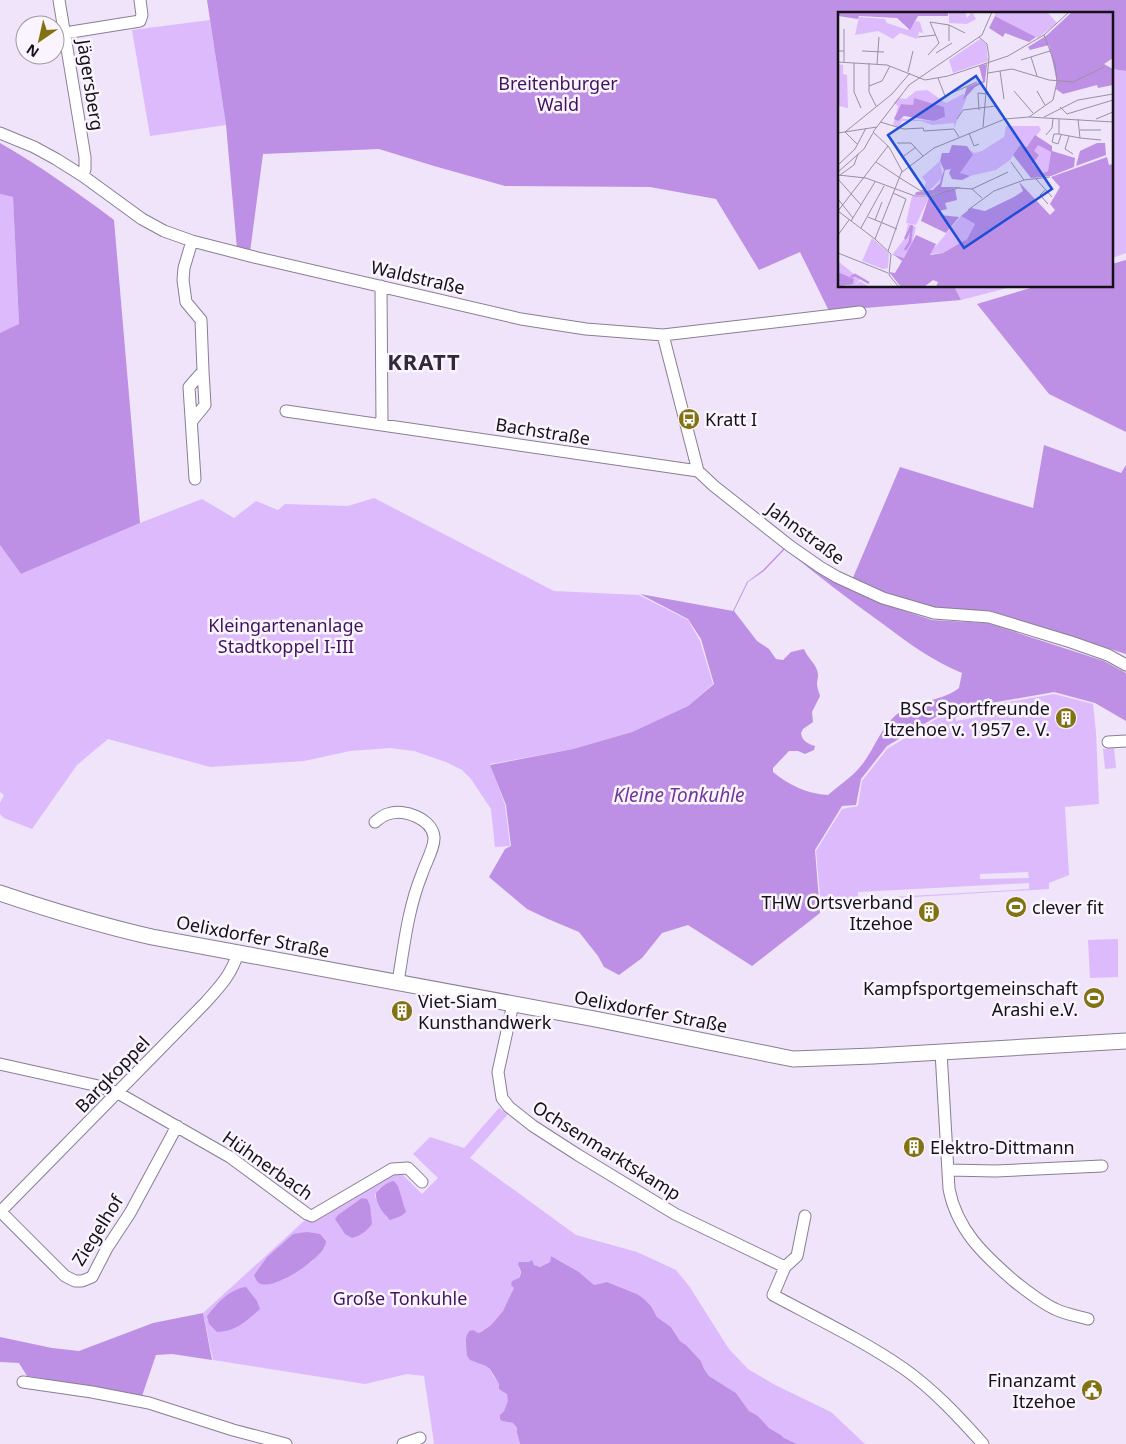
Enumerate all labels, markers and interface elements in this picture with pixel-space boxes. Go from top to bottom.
inset map [838,12,1114,288]
north arrow [15,15,65,65]
street label: Jägersberg [72,36,110,132]
text: N [22,40,42,62]
park label: Breitenburger Wald [498,71,618,116]
street label: Waldstraße [369,255,467,299]
district label: KRATT [387,346,461,376]
bus stop icon: Kratt I [677,407,701,431]
place label: Kratt I [705,407,757,431]
street label: Bachstraße [494,412,592,450]
street label: Jahnstraße [760,495,850,569]
park label: Kleingartenanlage Stadtkoppel I-III [208,613,364,658]
place label: BSC Sportfreunde Itzehoe v. 1957 e. V. [884,696,1050,741]
building icon: BSC Sportfreunde Itzehoe v. 1957 e. V. [1054,706,1078,730]
water label: Kleine Tonkuhle [613,782,745,808]
place label: THW Ortsverband Itzehoe [762,890,913,935]
sports icon: clever fit [1004,895,1028,919]
place label: clever fit [1032,895,1104,919]
building icon: THW Ortsverband Itzehoe [917,900,941,924]
street label: Oelixdorfer Straße [174,909,332,963]
place label: Kampfsportgemeinschaft Arashi e.V. [863,976,1078,1021]
street label: Oelixdorfer Straße [572,984,730,1038]
sports icon: Kampfsportgemeinschaft Arashi e.V. [1082,986,1106,1010]
place label: Viet-Siam Kunsthandwerk [418,989,552,1034]
building icon: Viet-Siam Kunsthandwerk [390,999,414,1023]
street label: Bargkoppel [69,1031,155,1117]
street label: Ochsenmarktskamp [528,1095,686,1205]
street label: Hühnerbach [218,1125,318,1205]
building icon: Elektro-Dittmann [902,1135,926,1159]
place label: Elektro-Dittmann [930,1135,1075,1159]
street label: Ziegelhof [66,1189,129,1270]
park label: Große Tonkuhle [333,1286,467,1310]
place label: Finanzamt Itzehoe [988,1368,1077,1413]
public building icon: Finanzamt Itzehoe [1080,1378,1104,1402]

